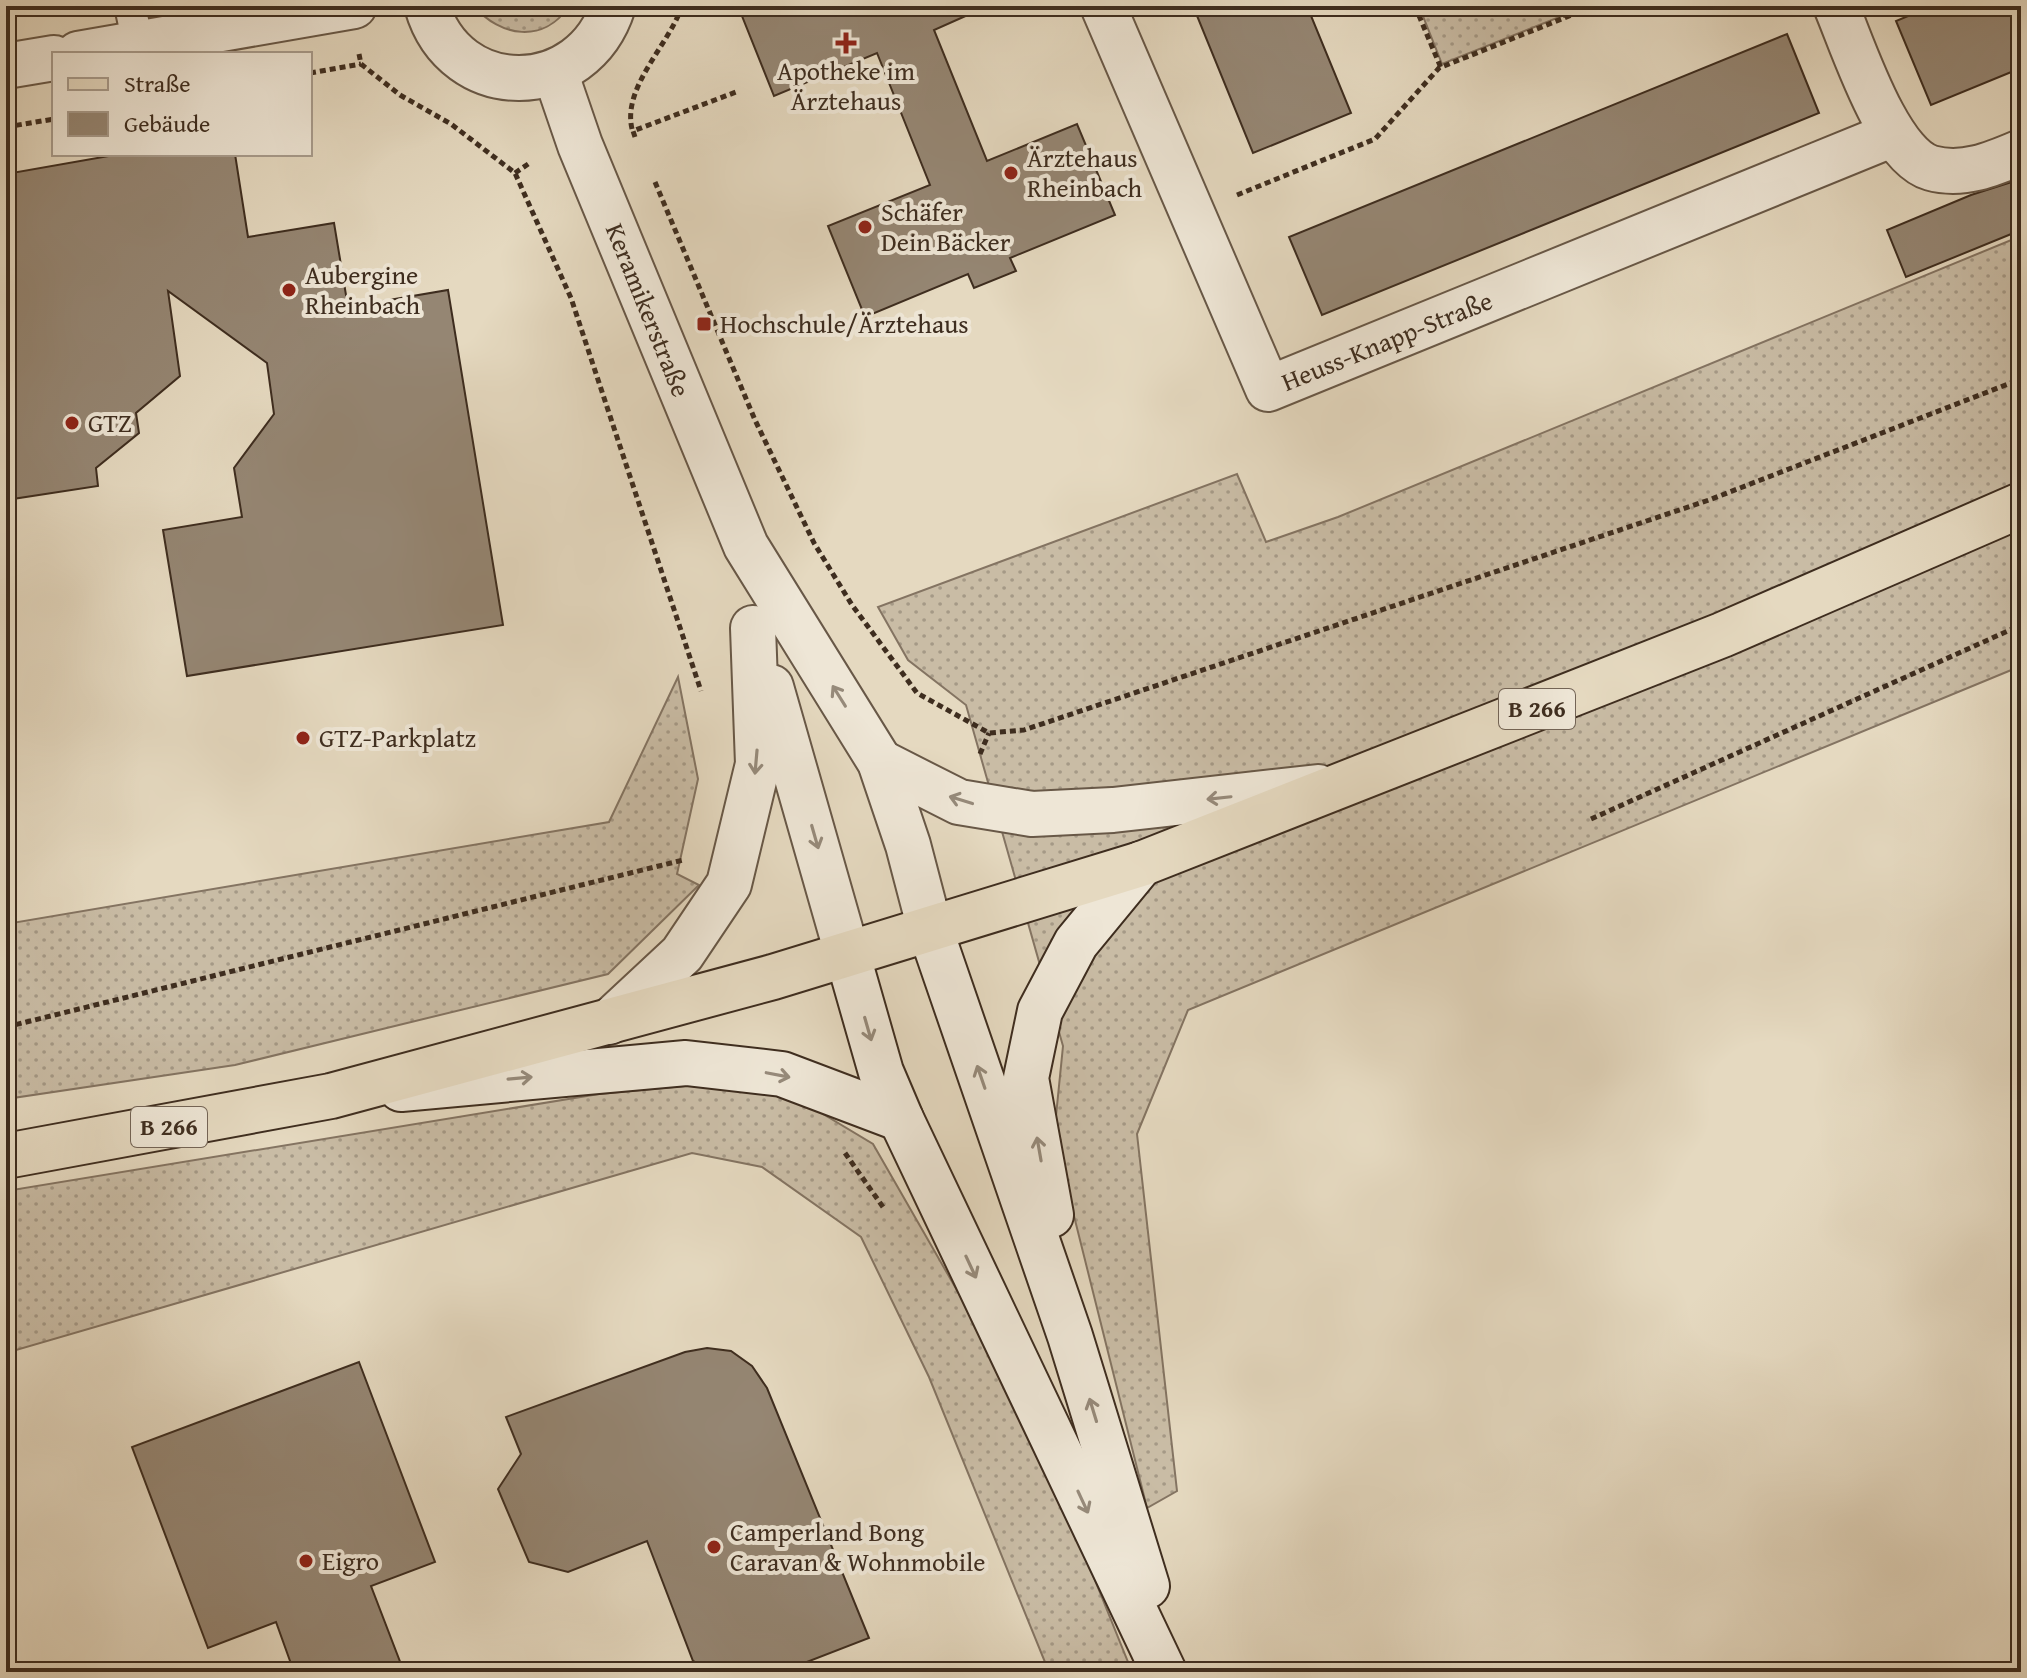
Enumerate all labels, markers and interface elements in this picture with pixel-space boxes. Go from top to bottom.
marker: Apotheke im Ärztehaus [837,34,855,52]
place label: Apotheke im Ärztehaus [777,51,915,120]
legend [52,52,312,156]
text: Straße [124,66,191,101]
text: Gebäude [124,106,210,141]
place label: Ärztehaus Rheinbach [1027,138,1143,207]
marker: Ärztehaus Rheinbach [1002,164,1020,182]
place label: Schäfer Dein Bäcker [881,192,1011,261]
street label: Keramikerstraße [596,217,701,402]
marker: Schäfer Dein Bäcker [856,218,874,236]
place label: Aubergine Rheinbach [305,255,421,324]
street label: Heuss-Knapp-Straße [1275,280,1498,401]
marker: Aubergine Rheinbach [280,281,298,299]
place label: Hochschule/Ärztehaus [720,304,969,343]
marker: Hochschule/Ärztehaus [695,315,713,333]
place label: GTZ [88,403,132,442]
marker: GTZ [63,414,81,432]
one-way arrow [830,685,846,708]
road number: B 266 [1499,689,1575,729]
place label: GTZ-Parkplatz [319,718,476,757]
marker: GTZ-Parkplatz [294,729,312,747]
one-way arrow [748,748,763,775]
one-way arrow [1206,791,1232,806]
one-way arrow [949,792,974,806]
one-way arrow [808,824,823,850]
one-way arrow [862,1015,877,1041]
one-way arrow [972,1065,987,1090]
one-way arrow [765,1068,791,1083]
one-way arrow [506,1071,533,1086]
road number: B 266 [131,1107,207,1147]
one-way arrow [1031,1137,1046,1162]
one-way arrow [964,1254,979,1278]
one-way arrow [1085,1398,1100,1424]
one-way arrow [1076,1489,1091,1513]
place label: Camperland Bong Caravan & Wohnmobile [730,1512,985,1581]
marker: Camperland Bong Caravan & Wohnmobile [705,1538,723,1556]
place label: Eigro [322,1541,379,1580]
marker: Eigro [297,1552,315,1570]

